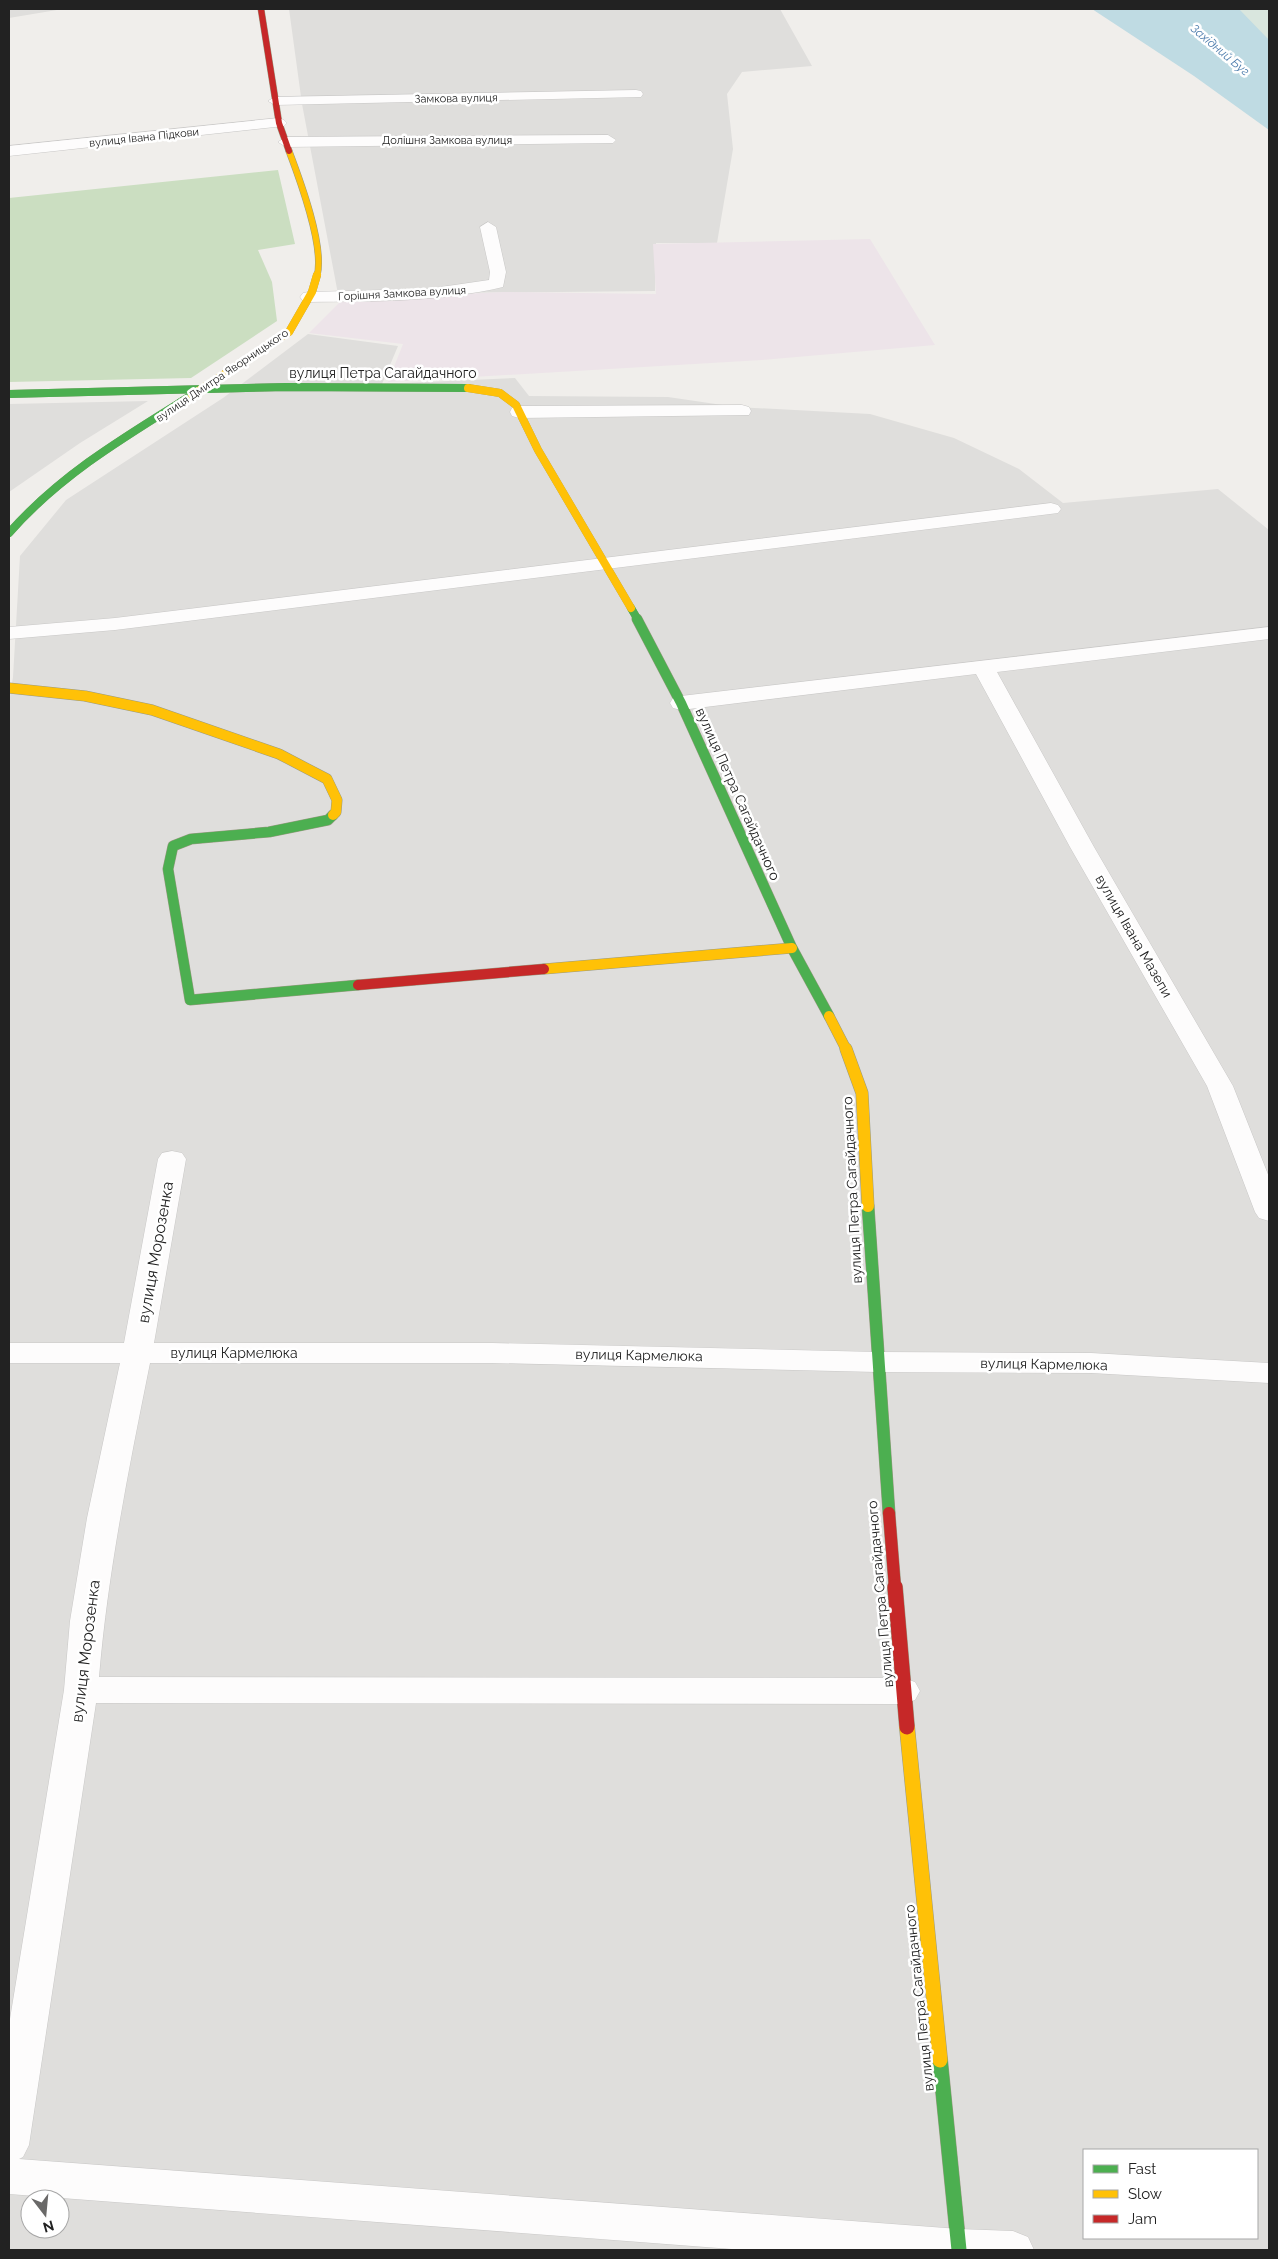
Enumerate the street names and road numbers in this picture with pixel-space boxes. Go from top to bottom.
street label: Замкова вулиця [414,91,498,106]
street label: вулиця Івана Підкови [88,125,200,150]
street label: Долішня Замкова вулиця [382,134,512,147]
street label: Горішня Замкова вулиця [338,284,466,303]
street label: вулиця Дмитра Яворницького [154,326,291,425]
street label: вулиця Петра Сагайдачного [289,365,477,381]
street label: вулиця Петра Сагайдачного [693,705,783,883]
street label: вулиця Івана Мазепи [1092,872,1176,1000]
street label: вулиця Петра Сагайдачного [839,1096,865,1284]
street label: вулиця Морозенка [134,1180,177,1324]
street label: вулиця Кармелюка [170,1345,298,1361]
street label: вулиця Кармелюка [575,1346,703,1364]
street label: вулиця Кармелюка [980,1355,1108,1373]
street label: вулиця Петра Сагайдачного [864,1500,896,1688]
street label: вулиця Морозенка [67,1579,104,1723]
street label: вулиця Петра Сагайдачного [901,1904,937,2092]

